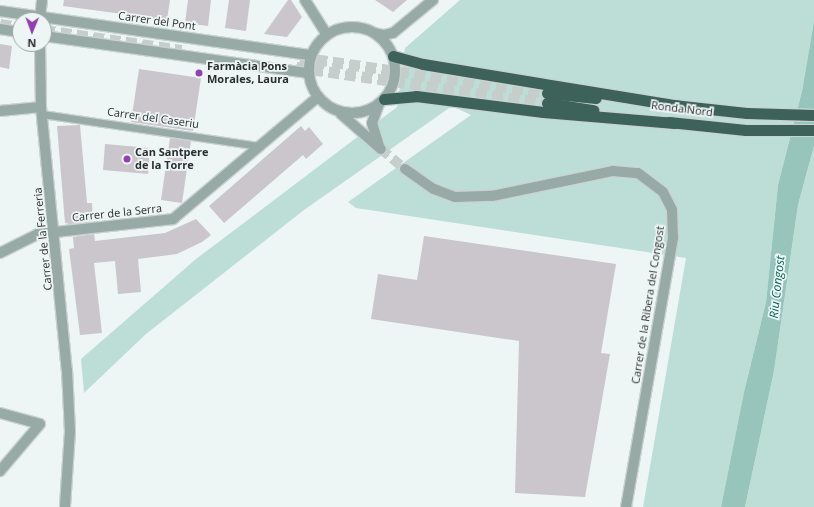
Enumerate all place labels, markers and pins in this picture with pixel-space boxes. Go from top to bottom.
place label: Farmàcia Pons Morales, Laura [207,60,289,86]
marker: Farmàcia Pons Morales, Laura [194,68,204,78]
place label: Can Santpere de la Torre [135,146,208,172]
marker: Can Santpere de la Torre [122,154,132,164]

